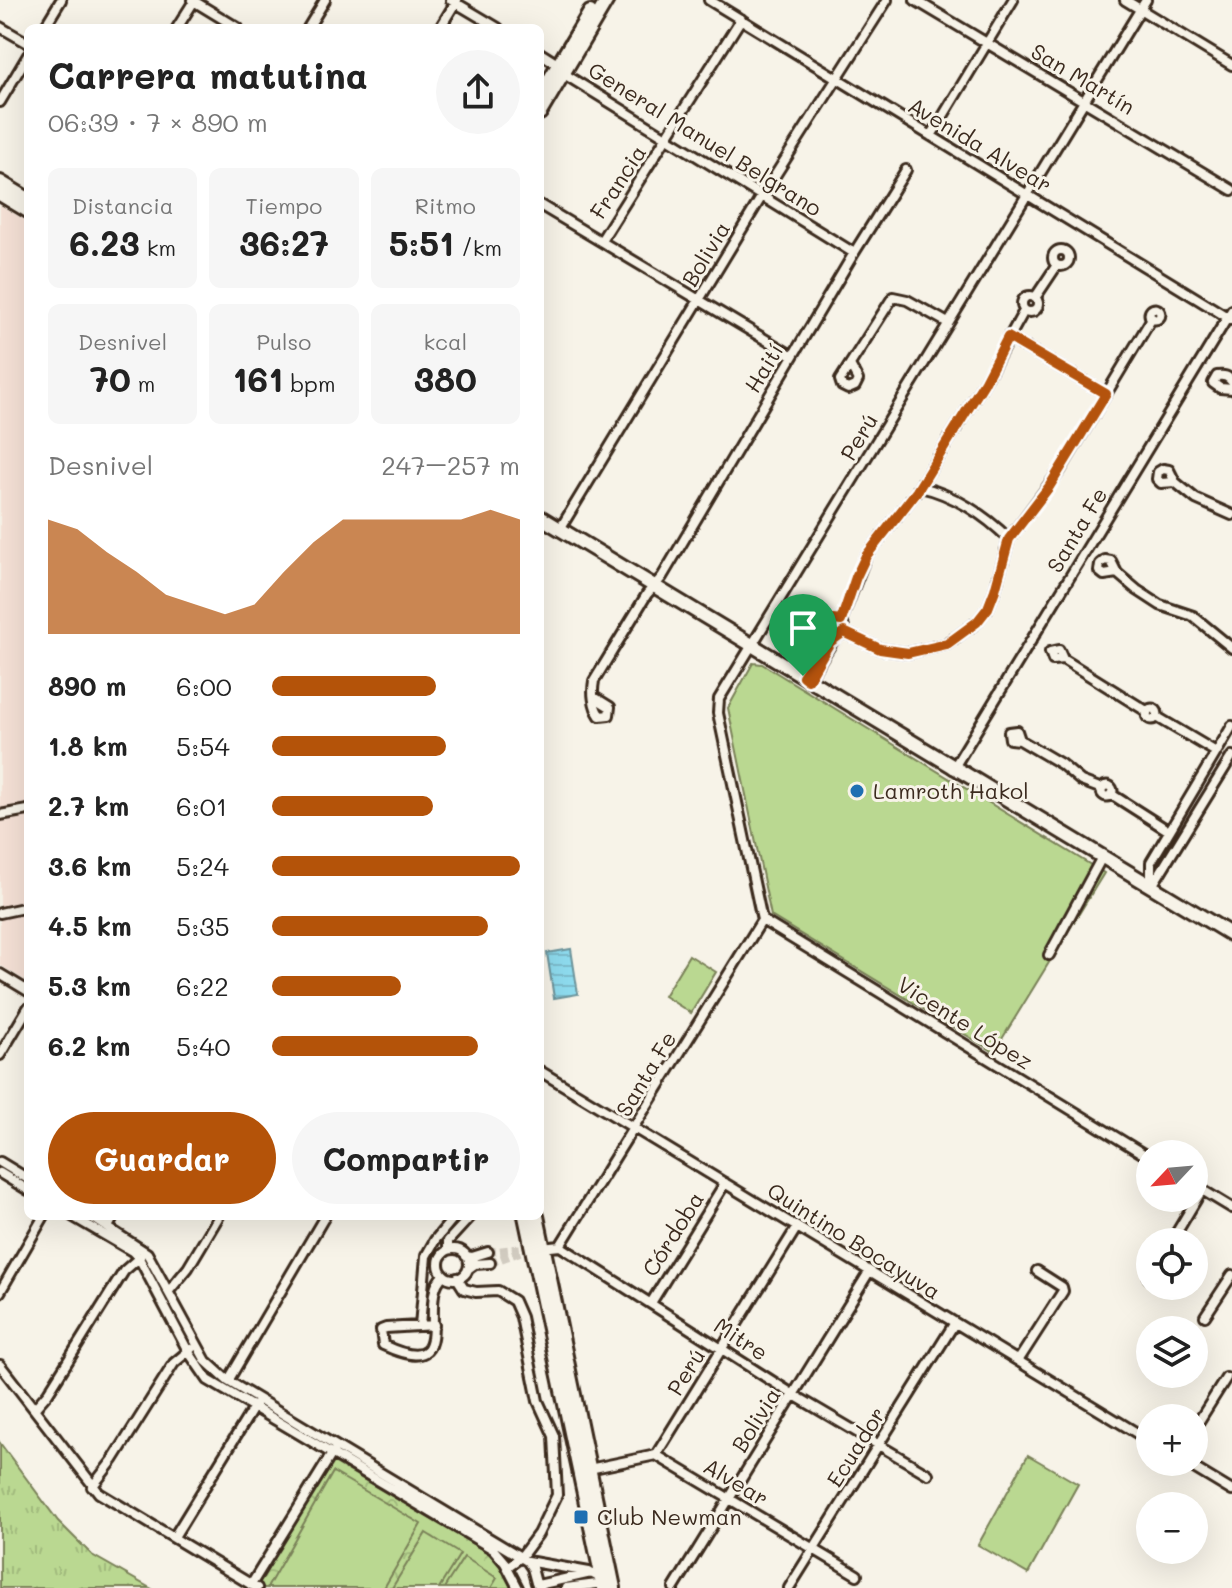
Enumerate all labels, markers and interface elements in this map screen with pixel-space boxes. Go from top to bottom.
street label: San Martín [1026,36,1141,121]
button: share [436,50,520,134]
text: Carrera matutina [48,51,368,98]
street label: General Manuel Belgrano [583,55,828,222]
street label: Avenida Alvear [903,90,1057,199]
text: 06:39 · 7 × 890 m [48,105,268,139]
street label: Francia [583,139,652,224]
text: Distancia [72,191,173,220]
text: Tiempo [246,191,322,220]
text: Ritmo [415,191,476,220]
street label: Bolivia [675,216,736,292]
text: 6.23 [69,220,140,265]
text: 36:27 [239,220,329,265]
text: 5:51 [389,220,454,265]
text: km [140,233,176,262]
text: /km [454,233,502,262]
text: Desnivel [78,327,167,356]
text: Pulso [257,327,311,356]
text: kcal [423,327,467,356]
street label: Haití [738,338,790,398]
text: 70 [90,356,131,401]
text: 161 [233,356,283,401]
text: 380 [414,356,477,401]
text: m [131,369,155,398]
text: bpm [283,369,335,398]
street label: Perú [833,408,884,466]
text: Desnivel [48,448,153,482]
text: 247–257 m [381,448,520,482]
street label: Santa Fe [1040,482,1113,578]
pin [769,594,837,676]
icon: arrive [781,606,825,650]
text: 890 m [48,669,126,703]
text: 6:00 [176,669,232,703]
text: 1.8 km [48,729,128,763]
text: 5:54 [176,729,230,763]
place label: Lamroth Hakol [873,776,1029,805]
marker: Lamroth Hakol [848,782,866,800]
text: 2.7 km [48,789,129,823]
text: 6:01 [176,789,227,823]
text: 3.6 km [48,849,131,883]
text: 5:24 [176,849,229,883]
text: 4.5 km [48,909,132,943]
text: 5:35 [176,909,230,943]
text: 5.3 km [48,969,131,1003]
text: 6:22 [176,969,229,1003]
street label: Vicente López [892,969,1038,1076]
street label: Santa Fe [609,1026,682,1122]
text: 6.2 km [48,1029,130,1063]
text: 5:40 [176,1029,231,1063]
button: Guardar [48,1112,276,1204]
button: Compartir [292,1112,520,1204]
north arrow [1136,1140,1208,1212]
map controls [1136,1140,1208,1564]
street label: Quintino Bocayuva [762,1176,946,1306]
street label: Córdoba [635,1186,710,1281]
button: locate [1136,1228,1208,1300]
street label: Mitre [709,1310,774,1367]
button: layers [1136,1316,1208,1388]
street label: Perú [660,1343,711,1401]
street label: Bolivia [724,1382,787,1458]
street label: Ecuador [820,1401,892,1492]
button: + [1136,1404,1208,1476]
street label: Alvear [698,1451,774,1512]
button: − [1136,1492,1208,1564]
place label: Club Newman [597,1502,742,1531]
marker: Club Newman [572,1508,590,1526]

